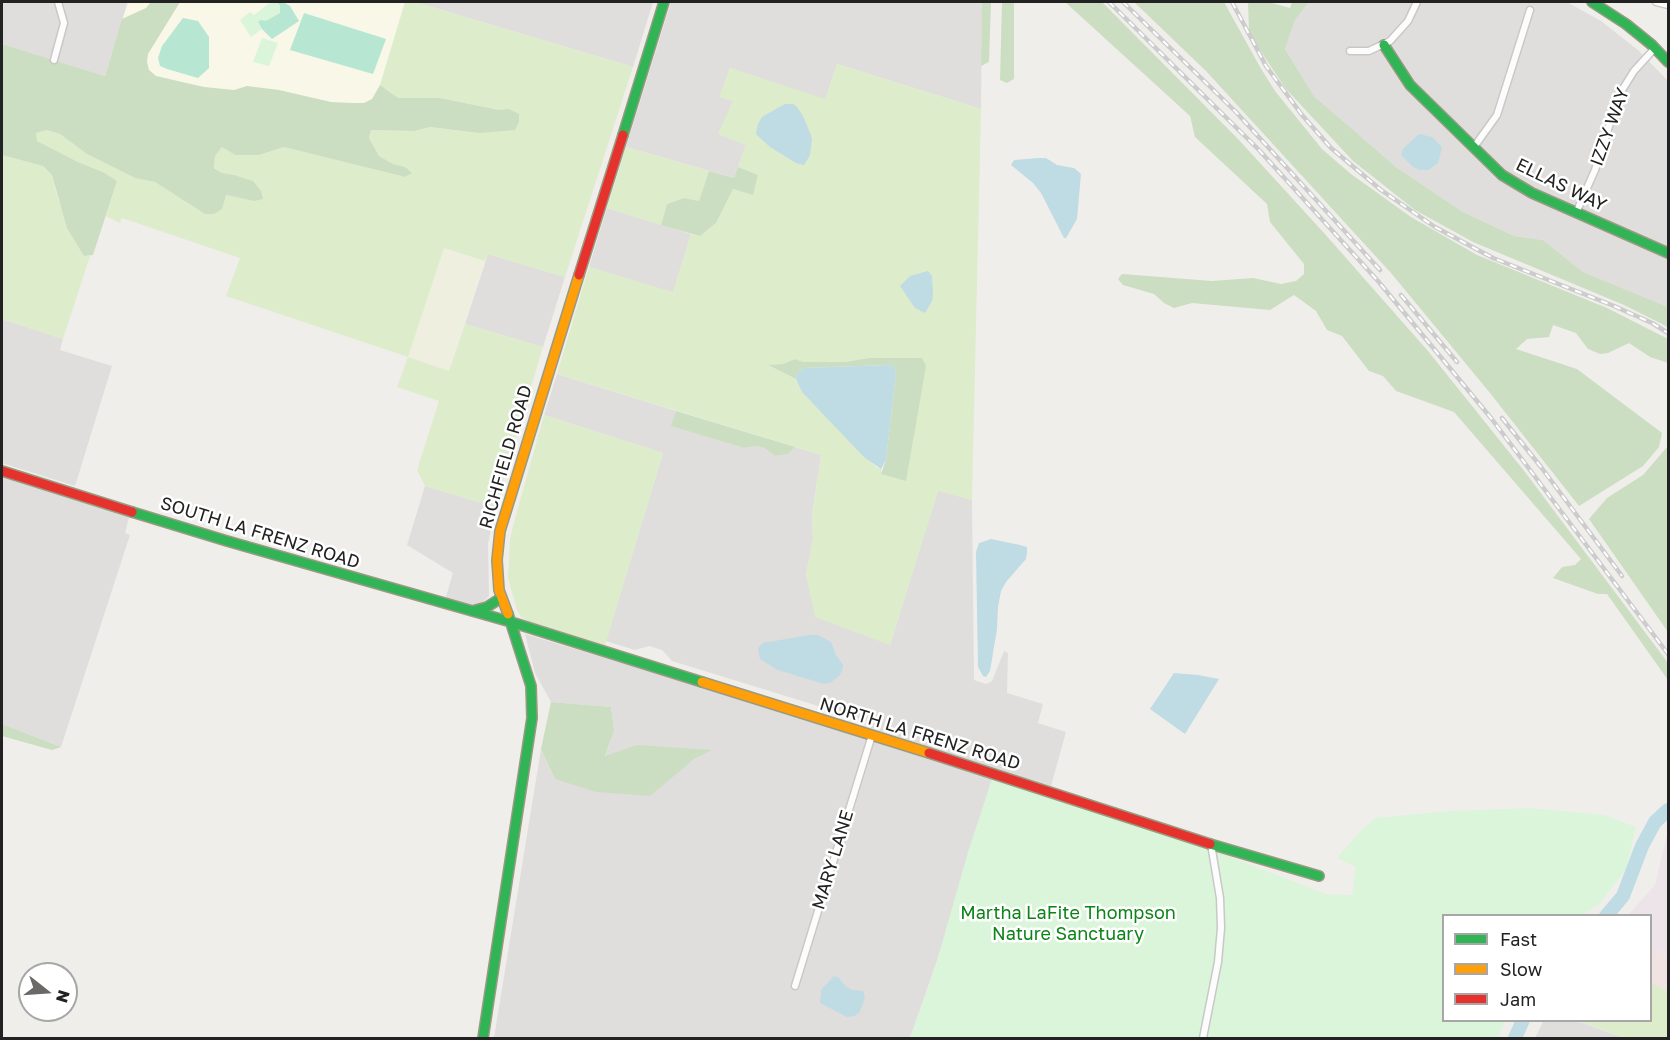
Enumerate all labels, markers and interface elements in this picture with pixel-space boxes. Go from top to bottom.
street label: IZZY WAY [1586,85,1634,169]
street label: ELLAS WAY [1512,154,1610,216]
street label: RICHFIELD ROAD [475,383,537,531]
street label: SOUTH LA FRENZ ROAD [158,492,362,574]
street label: NORTH LA FRENZ ROAD [817,693,1023,775]
street label: MARY LANE [808,808,858,912]
park label: Martha LaFite Thompson Nature Sanctuary [960,902,1176,944]
legend [1442,914,1652,1022]
text: Fast [1500,928,1537,950]
text: Slow [1500,958,1542,980]
north arrow [18,962,78,1022]
text: N [52,988,75,1005]
text: Jam [1500,988,1536,1010]

